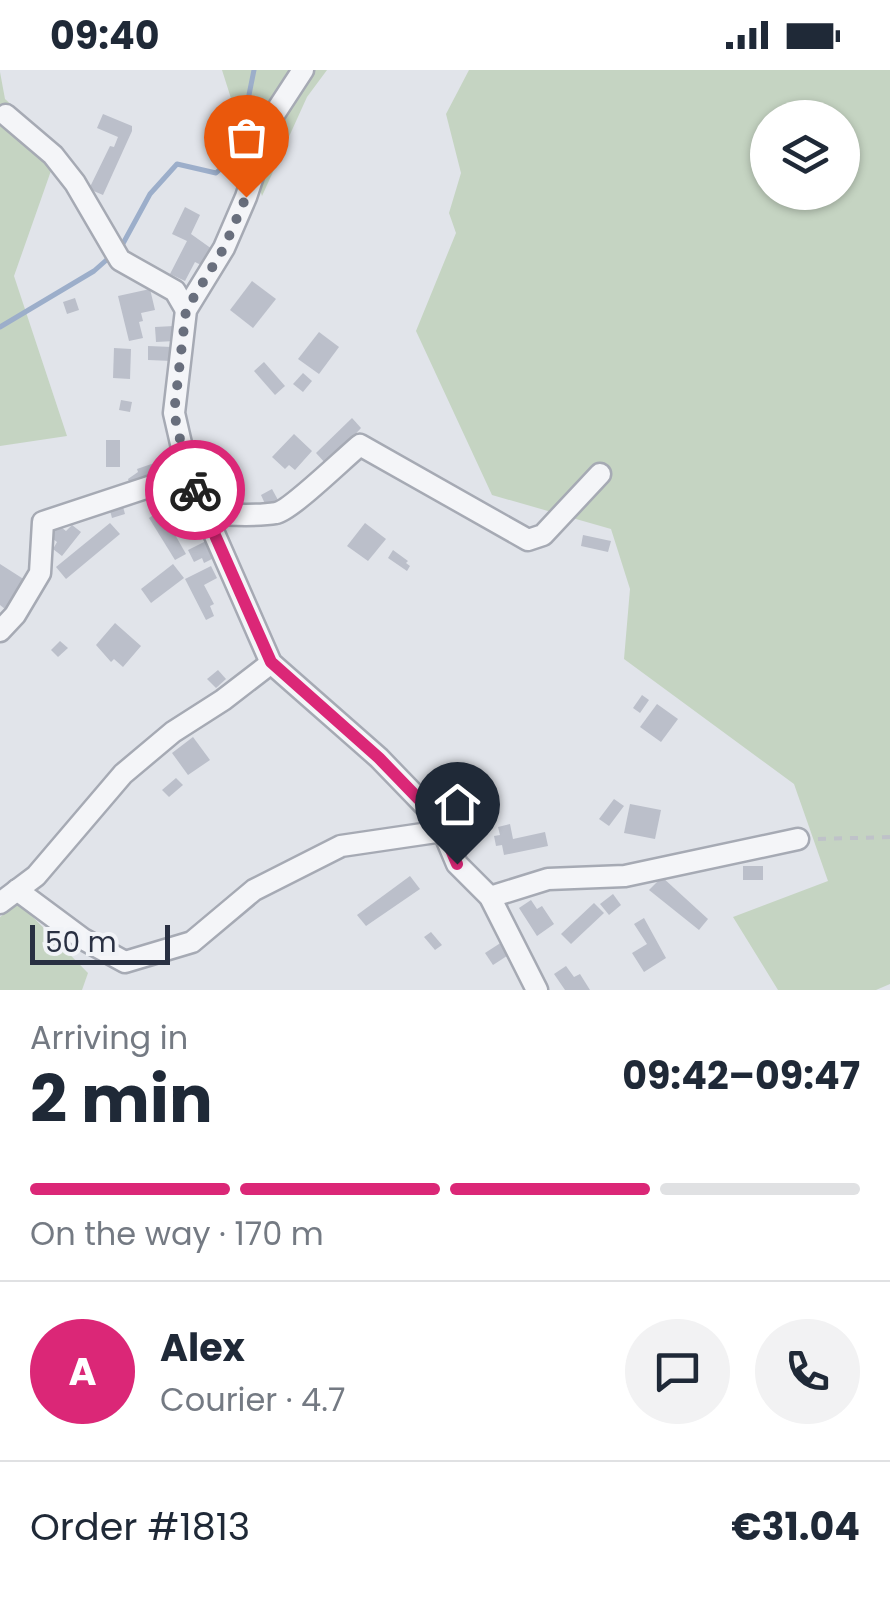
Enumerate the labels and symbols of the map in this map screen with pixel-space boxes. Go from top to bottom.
pin [204,95,289,198]
courier [145,440,245,540]
pin [415,762,500,865]
scale bar [30,920,170,964]

